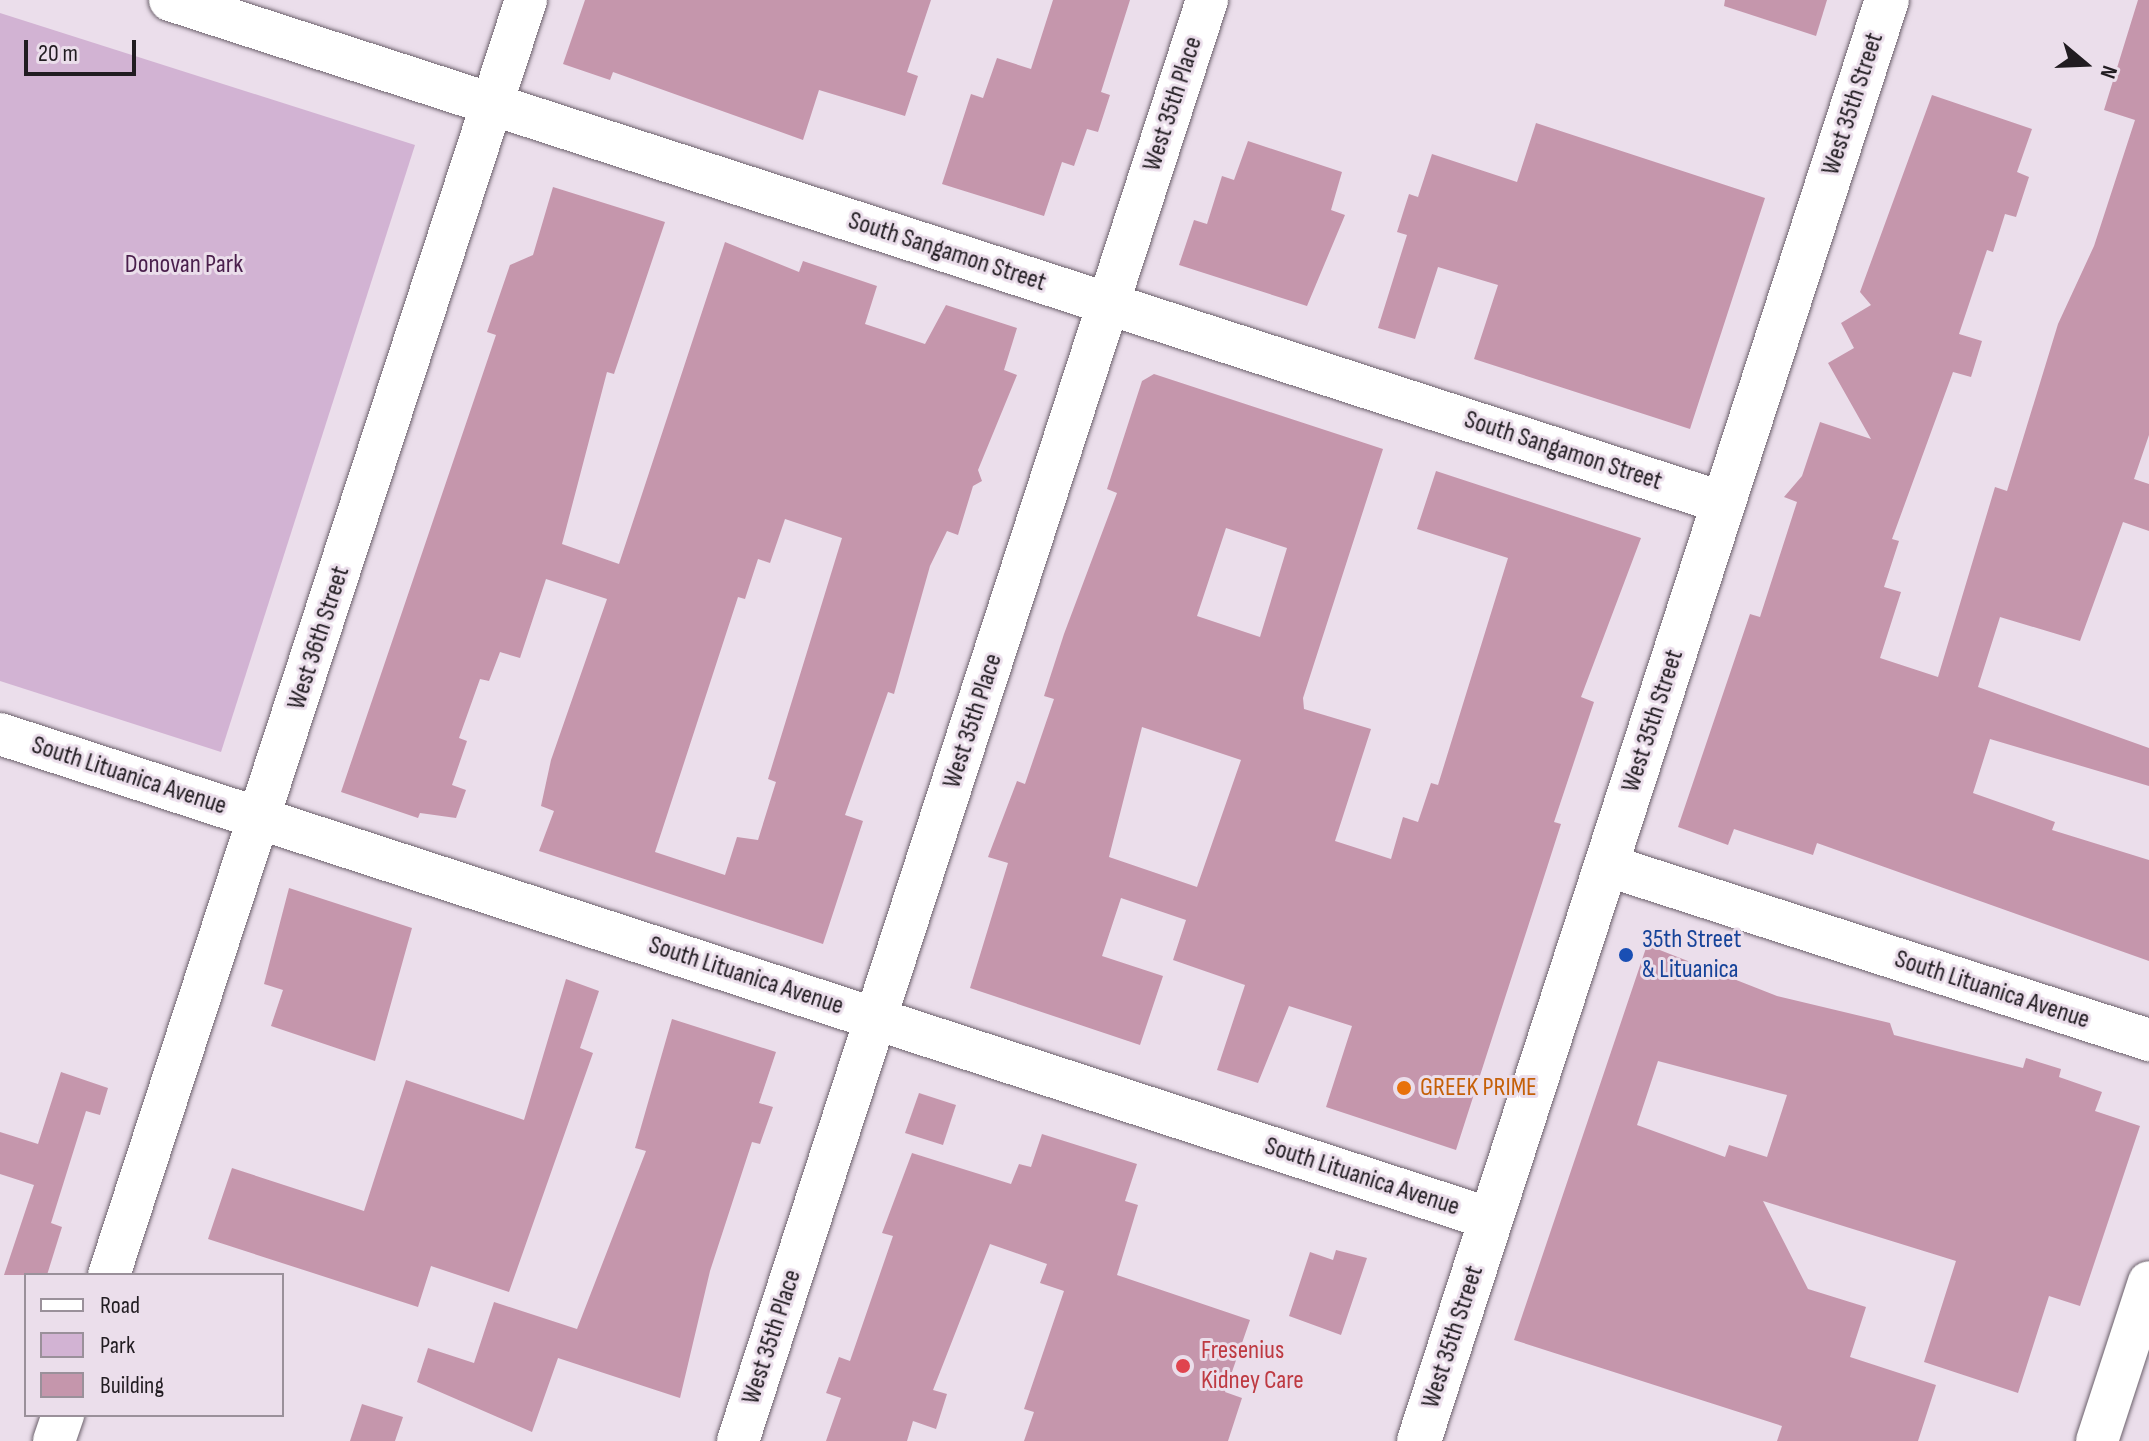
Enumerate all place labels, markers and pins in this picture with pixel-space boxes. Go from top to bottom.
place label: 35th Street & Lituanica [1642,924,1741,986]
marker: 35th Street & Lituanica [1617,946,1635,964]
place label: GREEK PRIME [1420,1072,1537,1104]
marker: GREEK PRIME [1395,1079,1413,1097]
place label: Fresenius Kidney Care [1201,1335,1304,1396]
marker: Fresenius Kidney Care [1172,1355,1194,1377]

